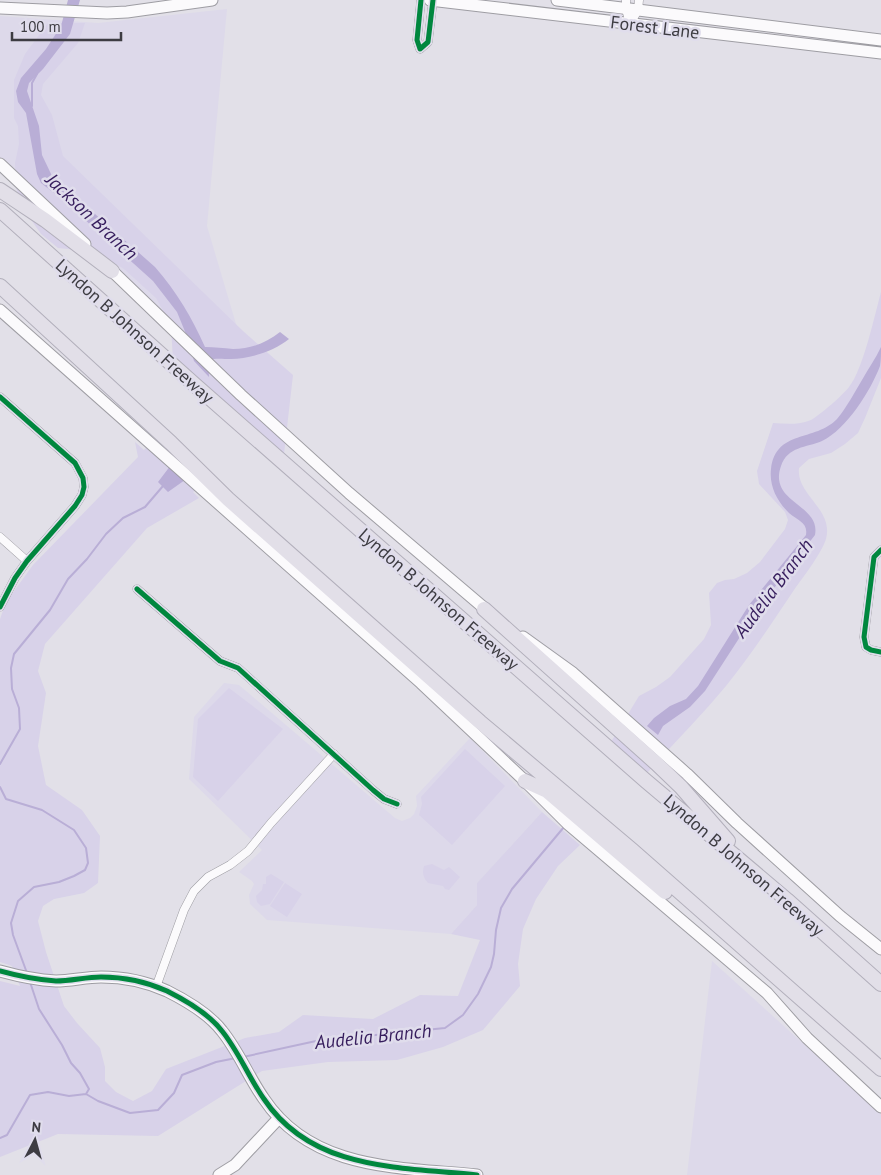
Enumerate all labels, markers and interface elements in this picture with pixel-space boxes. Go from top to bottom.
scale bar [12,10,121,42]
street label: Forest Lane [609,10,701,44]
text: 100 m [20,17,61,36]
water label: Jackson Branch [40,166,143,265]
street label: Lyndon B Johnson Freeway [51,254,219,409]
street label: Lyndon B Johnson Freeway [354,523,525,675]
water label: Audelia Branch [728,534,818,643]
street label: Lyndon B Johnson Freeway [659,789,830,941]
water label: Audelia Branch [313,1018,432,1054]
north arrow [10,1115,60,1165]
text: N [31,1118,42,1137]

